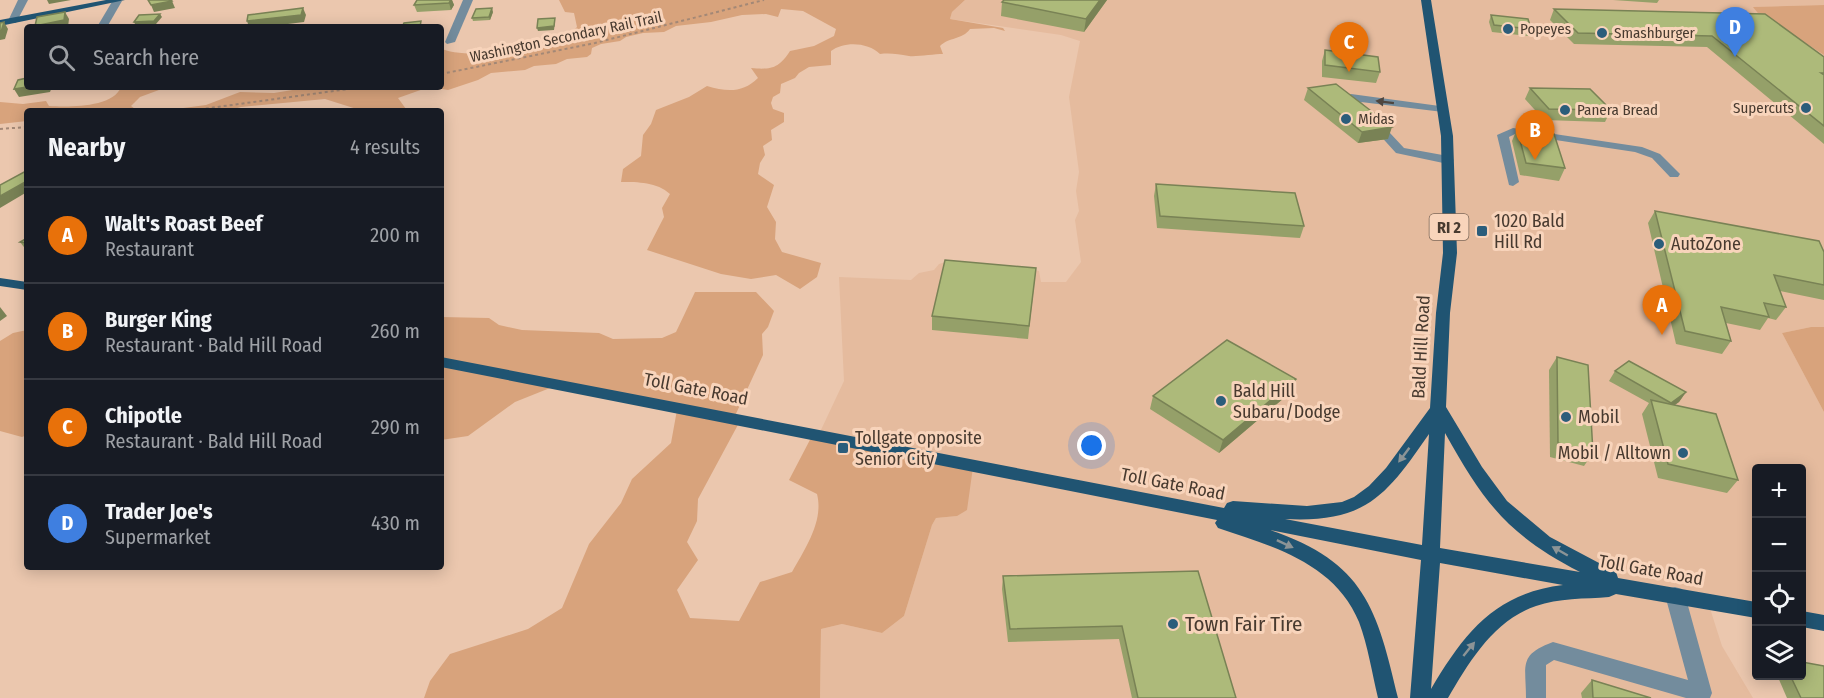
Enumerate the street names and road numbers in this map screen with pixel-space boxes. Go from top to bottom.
street label: Washington Secondary Rail Trail [468,8,664,66]
road number: RI 2 [1430,214,1468,240]
street label: Bald Hill Road [1407,295,1435,399]
street label: Toll Gate Road [642,368,750,410]
street label: Toll Gate Road [1119,463,1227,505]
street label: Toll Gate Road [1597,550,1705,590]

